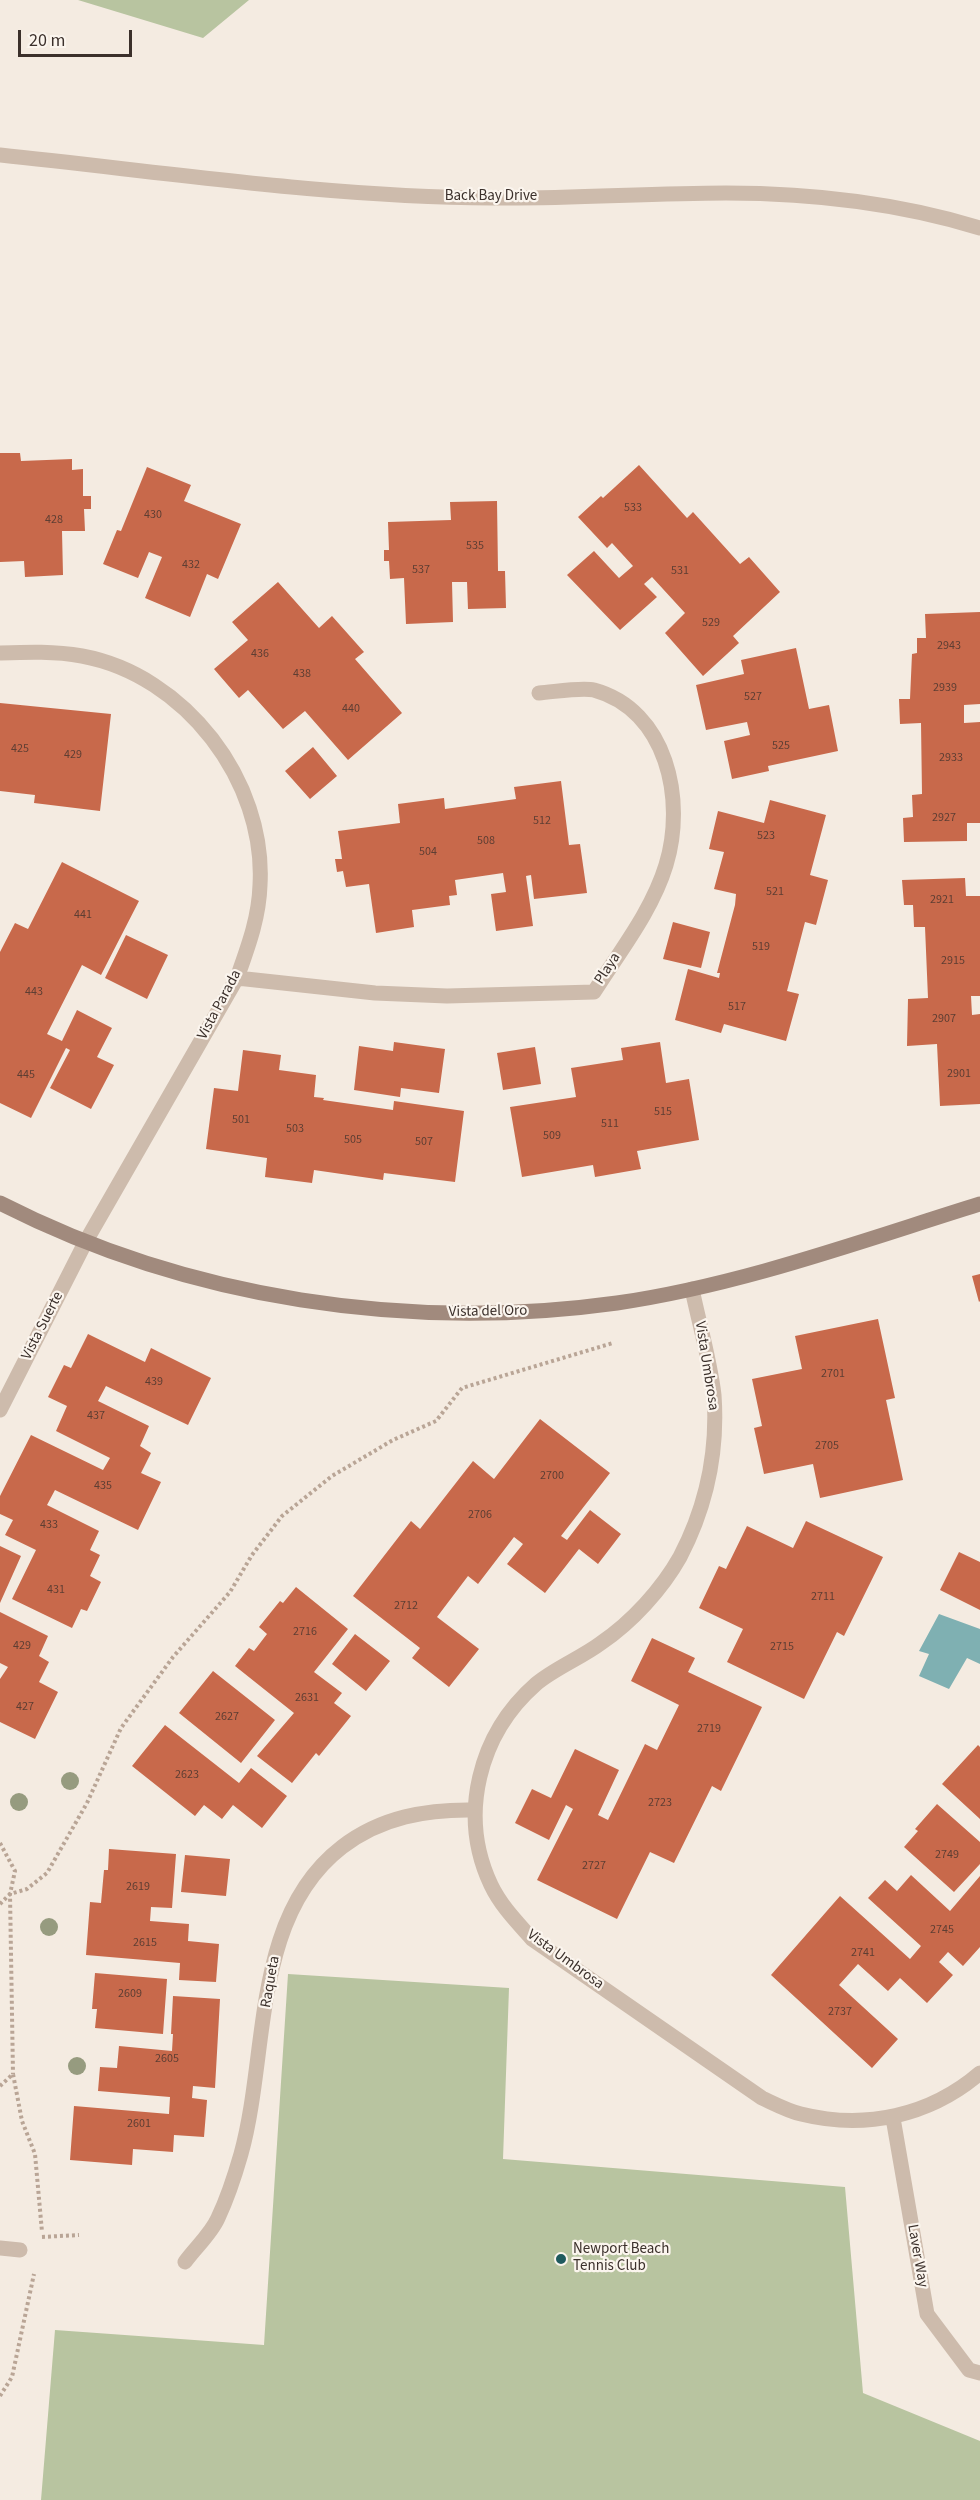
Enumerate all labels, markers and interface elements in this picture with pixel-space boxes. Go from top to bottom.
scale bar [21,18,135,56]
text: 20 m [29,28,65,53]
street label: Back Bay Drive [445,188,537,206]
house number: 533 [624,501,642,515]
house number: 430 [144,508,162,522]
house number: 428 [45,513,63,527]
house number: 535 [466,539,484,553]
house number: 432 [182,558,200,572]
house number: 537 [412,563,430,577]
house number: 531 [671,564,689,578]
house number: 529 [702,616,720,630]
house number: 2943 [937,639,961,653]
house number: 436 [251,647,269,661]
house number: 438 [293,667,311,681]
house number: 2939 [933,681,957,695]
house number: 527 [744,690,762,704]
house number: 440 [342,702,360,716]
house number: 525 [772,739,790,753]
house number: 425 [11,742,29,756]
house number: 429 [64,748,82,762]
house number: 2933 [939,751,963,765]
house number: 2927 [932,811,956,825]
house number: 512 [533,814,551,828]
house number: 523 [757,829,775,843]
house number: 508 [477,834,495,848]
house number: 504 [419,845,437,859]
house number: 521 [766,885,784,899]
house number: 2921 [930,893,954,907]
house number: 441 [74,908,92,922]
house number: 519 [752,940,770,954]
street label: Playa [591,950,625,988]
house number: 2915 [941,954,965,968]
street label: Vista Parada [194,967,246,1043]
house number: 443 [25,985,43,999]
house number: 517 [728,1000,746,1014]
house number: 2907 [932,1012,956,1026]
house number: 2901 [947,1067,971,1081]
house number: 445 [17,1068,35,1082]
house number: 515 [654,1105,672,1119]
house number: 501 [232,1113,250,1127]
house number: 511 [601,1117,619,1131]
house number: 503 [286,1122,304,1136]
house number: 509 [543,1129,561,1143]
house number: 505 [344,1133,362,1147]
house number: 507 [415,1135,433,1149]
street label: Vista Suerte [18,1289,68,1363]
street label: Vista del Oro [449,1302,527,1322]
street label: Vista Umbrosa [690,1320,722,1412]
house number: 2701 [821,1367,845,1381]
house number: 439 [145,1375,163,1389]
house number: 437 [87,1409,105,1423]
house number: 2705 [815,1439,839,1453]
house number: 2700 [540,1469,564,1483]
house number: 435 [94,1479,112,1493]
house number: 2706 [468,1508,492,1522]
house number: 433 [40,1518,58,1532]
house number: 431 [47,1583,65,1597]
house number: 2711 [811,1590,835,1604]
house number: 2712 [394,1599,418,1613]
house number: 2716 [293,1625,317,1639]
house number: 429 [13,1639,31,1653]
house number: 2715 [770,1640,794,1654]
house number: 2631 [295,1691,319,1705]
house number: 427 [16,1700,34,1714]
house number: 2627 [215,1710,239,1724]
house number: 2719 [697,1722,721,1736]
house number: 2623 [175,1768,199,1782]
house number: 2723 [648,1796,672,1810]
house number: 2749 [935,1848,959,1862]
house number: 2727 [582,1859,606,1873]
house number: 2619 [126,1880,150,1894]
house number: 2745 [930,1923,954,1937]
street label: Vista Umbrosa [523,1926,607,1994]
house number: 2615 [133,1936,157,1950]
house number: 2741 [851,1946,875,1960]
street label: Raqueta [258,1955,284,2009]
house number: 2609 [118,1987,142,2001]
house number: 2737 [828,2005,852,2019]
house number: 2605 [155,2052,179,2066]
house number: 2601 [127,2117,151,2131]
street label: Laver Way [903,2223,931,2289]
place label: Newport Beach Tennis Club [573,2241,669,2276]
marker: Newport Beach Tennis Club [554,2252,568,2266]

